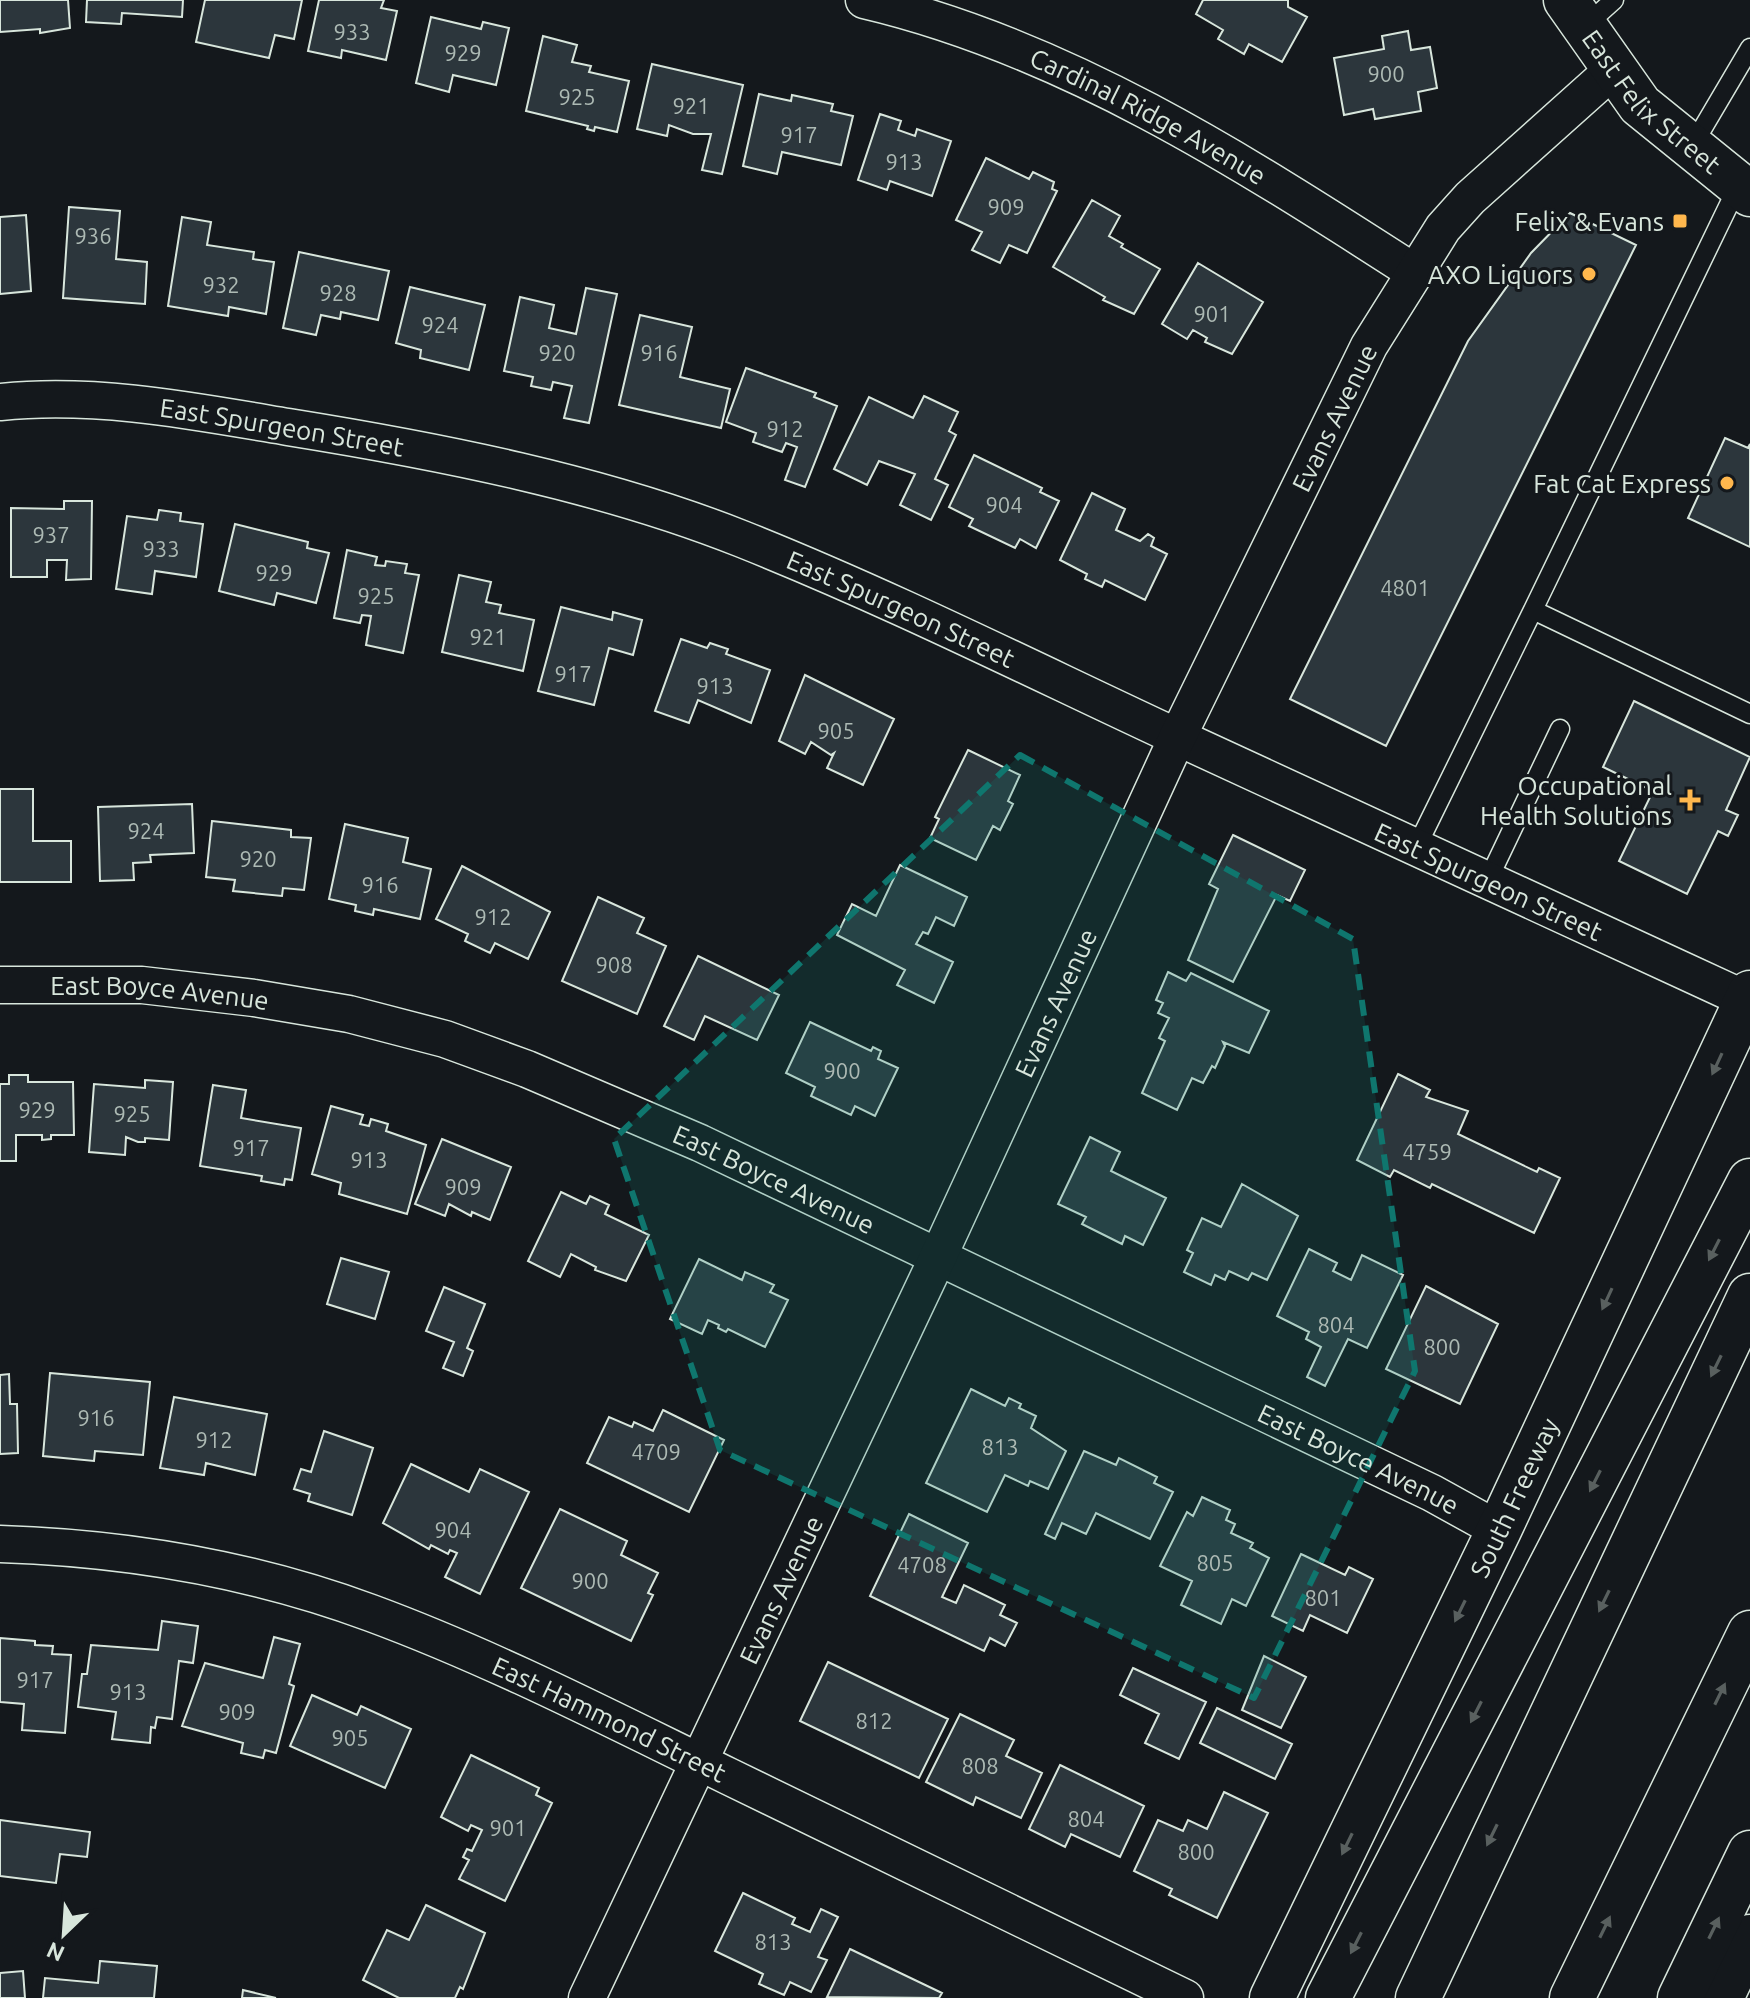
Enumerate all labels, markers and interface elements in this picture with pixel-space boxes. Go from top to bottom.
house number: 933 [333,19,371,44]
street label: East Felix Street [1577,24,1727,179]
house number: 929 [444,40,482,65]
street label: Cardinal Ridge Avenue [1026,42,1271,190]
house number: 900 [1367,61,1405,86]
house number: 925 [558,84,596,109]
house number: 921 [672,93,710,118]
house number: 917 [780,122,818,147]
house number: 913 [885,149,923,174]
house number: 909 [987,194,1025,219]
place label: Felix & Evans [1514,207,1664,236]
marker: Felix & Evans [1671,212,1689,230]
house number: 936 [74,223,112,248]
place label: AXO Liquors [1428,260,1573,289]
marker: AXO Liquors [1580,265,1598,283]
house number: 932 [202,272,240,297]
house number: 928 [319,280,357,305]
house number: 901 [1193,301,1231,326]
house number: 924 [421,312,459,337]
street label: Evans Avenue [1286,339,1382,496]
house number: 920 [538,340,576,365]
house number: 916 [640,340,678,365]
street label: East Spurgeon Street [158,392,406,461]
house number: 912 [766,416,804,441]
place label: Fat Cat Express [1533,469,1711,498]
marker: Fat Cat Express [1718,474,1736,492]
house number: 904 [985,492,1023,517]
house number: 937 [32,522,70,547]
house number: 933 [142,536,180,561]
street label: East Spurgeon Street [783,545,1020,673]
house number: 929 [255,560,293,585]
house number: 4801 [1380,575,1430,600]
house number: 925 [357,583,395,608]
house number: 921 [469,624,507,649]
house number: 917 [554,661,592,686]
house number: 913 [696,673,734,698]
house number: 905 [817,718,855,743]
place label: Occupational Health Solutions [1480,771,1672,830]
marker: Occupational Health Solutions [1679,789,1701,811]
street label: East Spurgeon Street [1370,817,1607,946]
house number: 924 [127,818,165,843]
house number: 920 [239,846,277,871]
house number: 916 [361,872,399,897]
house number: 912 [474,904,512,929]
street label: Evans Avenue [1009,924,1102,1081]
house number: 908 [595,952,633,977]
street label: East Boyce Avenue [50,970,271,1015]
one-way arrow [1710,1052,1724,1075]
house number: 900 [823,1058,861,1083]
house number: 929 [18,1097,56,1122]
house number: 925 [113,1101,151,1126]
street label: East Boyce Avenue [669,1119,879,1239]
house number: 917 [232,1135,270,1160]
house number: 4759 [1402,1139,1452,1164]
house number: 913 [350,1147,388,1172]
house number: 909 [444,1174,482,1199]
one-way arrow [1708,1238,1721,1261]
one-way arrow [1600,1288,1614,1311]
house number: 804 [1317,1312,1355,1337]
house number: 800 [1423,1334,1461,1359]
one-way arrow [1709,1355,1723,1378]
street label: East Boyce Avenue [1253,1398,1464,1520]
house number: 916 [77,1405,115,1430]
street label: South Freeway [1464,1413,1564,1582]
house number: 912 [195,1427,233,1452]
house number: 813 [981,1434,1019,1459]
house number: 4709 [631,1439,681,1464]
one-way arrow [1588,1469,1601,1492]
street label: Evans Avenue [733,1511,828,1668]
house number: 904 [434,1517,472,1542]
house number: 805 [1196,1550,1234,1575]
house number: 4708 [897,1552,947,1577]
house number: 900 [571,1568,609,1593]
house number: 801 [1304,1585,1342,1610]
one-way arrow [1597,1589,1611,1612]
one-way arrow [1454,1599,1467,1622]
street label: East Hammond Street [488,1650,731,1787]
house number: 917 [16,1667,54,1692]
house number: 913 [109,1679,147,1704]
one-way arrow [1713,1682,1727,1706]
house number: 909 [218,1699,256,1724]
one-way arrow [1469,1700,1482,1723]
house number: 812 [855,1708,893,1733]
house number: 905 [331,1725,369,1750]
house number: 808 [961,1753,999,1778]
house number: 804 [1067,1806,1105,1831]
house number: 901 [489,1815,527,1840]
one-way arrow [1485,1824,1499,1847]
one-way arrow [1340,1833,1354,1856]
house number: 800 [1177,1839,1215,1864]
north arrow [24,1894,104,1974]
one-way arrow [1599,1916,1612,1939]
one-way arrow [1707,1916,1721,1939]
house number: 813 [754,1929,792,1954]
one-way arrow [1350,1931,1363,1954]
text: N [43,1938,68,1967]

